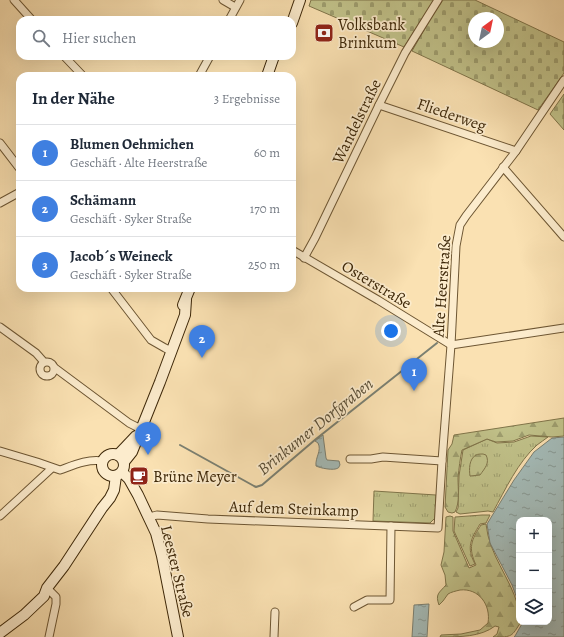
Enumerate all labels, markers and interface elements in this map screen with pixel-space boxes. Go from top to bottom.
north arrow [468,12,504,48]
place label: Volksbank Brinkum [337,14,405,54]
search box [16,16,296,60]
bank icon: Volksbank Brinkum [313,22,335,44]
icon: search [30,27,52,49]
text: Hier suchen [62,28,136,48]
street label: Wandelstraße [327,76,387,168]
text: In der Nähe [32,87,115,110]
text: 3 Ergebnisse [214,90,280,107]
street label: Fliederweg [414,93,489,137]
text: Blumen Oehmichen [70,134,194,154]
text: 1 [43,144,47,161]
text: 60 m [254,144,280,161]
text: Geschäft · Alte Heerstraße [70,154,207,171]
text: Schämann [70,190,136,210]
text: 2 [42,200,48,217]
text: 170 m [250,200,280,217]
text: Geschäft · Syker Straße [70,210,192,227]
street label: Alte Heerstraße [427,234,457,339]
text: Jacob´s Weineck [70,246,173,266]
street label: Osterstraße [337,255,416,314]
text: 3 [42,256,48,273]
text: 250 m [248,256,280,273]
text: Geschäft · Syker Straße [70,266,192,283]
your location [381,321,401,341]
pin: 2 [189,325,215,358]
pin: 1 [401,358,427,391]
water label: Brinkumer Dorfgraben [252,372,378,480]
pin: 3 [135,422,161,455]
cafe icon: Brüne Meyer [128,465,150,487]
place label: Brüne Meyer [153,466,237,488]
street label: Auf dem Steinkamp [228,496,359,522]
map controls [516,517,552,625]
button: + [516,517,552,553]
street label: Leester Straße [155,523,199,620]
button: − [516,553,552,589]
button: layers [516,589,552,625]

